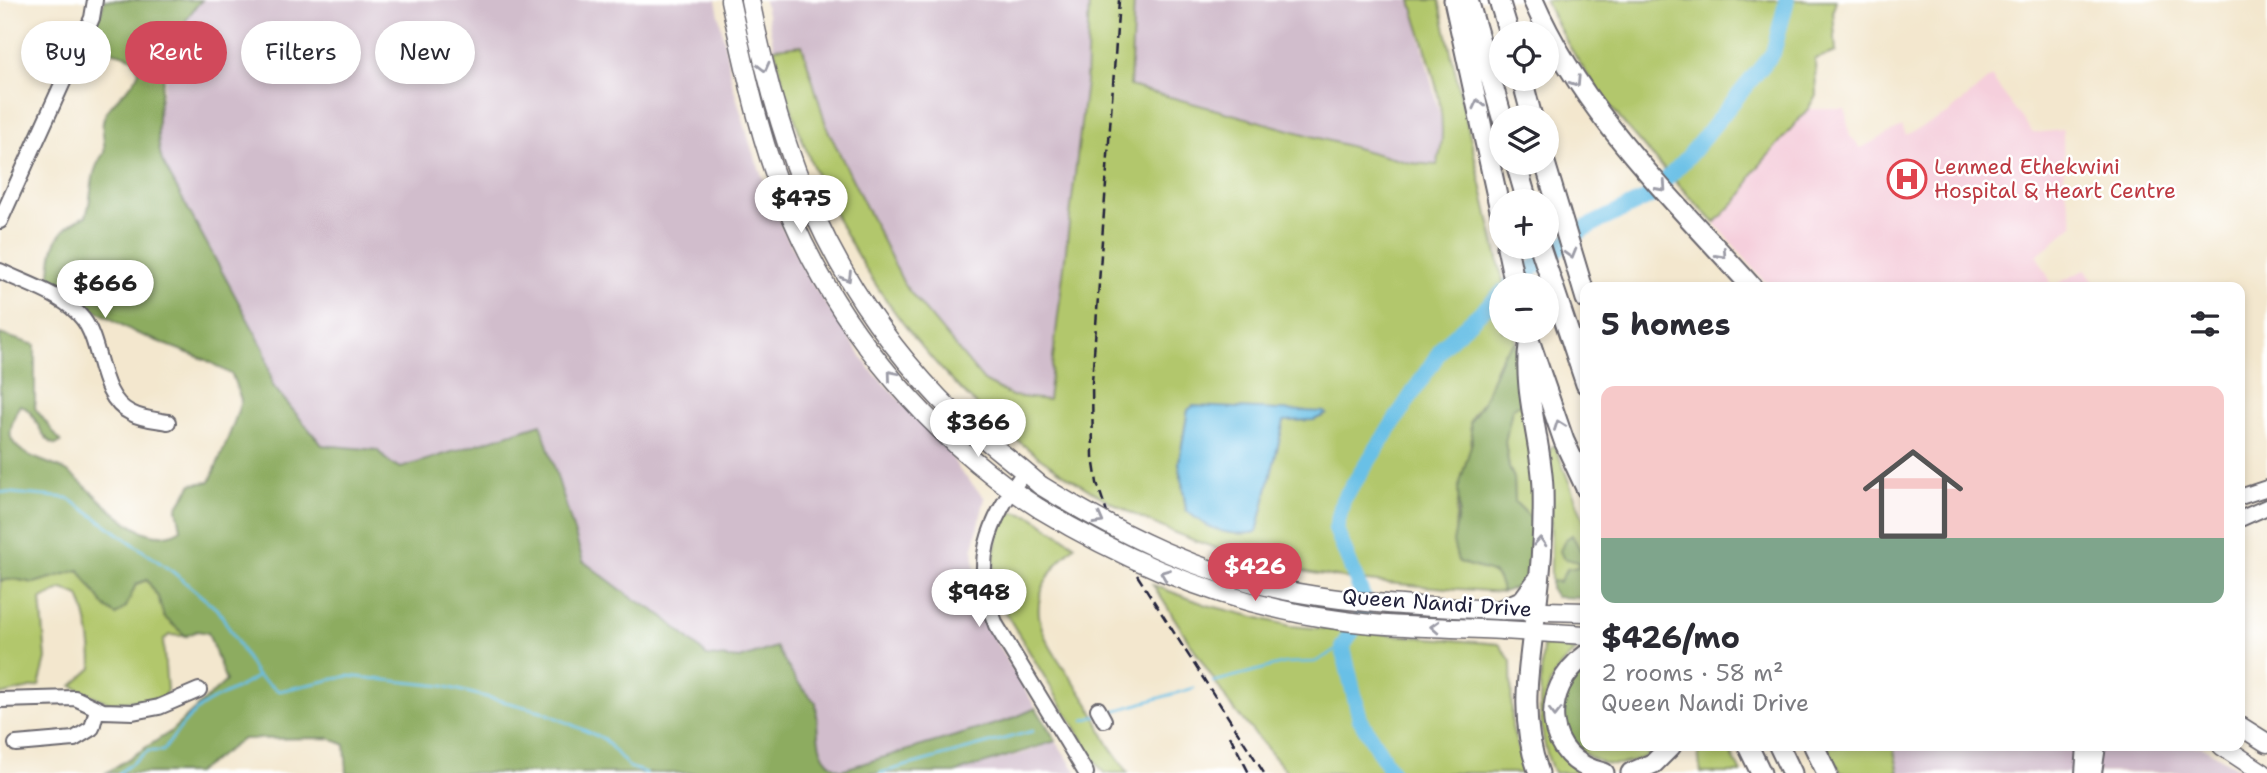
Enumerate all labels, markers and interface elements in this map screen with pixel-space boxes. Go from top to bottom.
chip: Buy [21,21,111,84]
chip: Rent [125,21,227,84]
chip: Filters [241,21,361,84]
chip: New [375,21,475,84]
map controls [1489,21,1559,343]
button: locate [1489,21,1559,91]
one-way arrow [756,61,770,73]
one-way arrow [1568,74,1581,87]
one-way arrow [1472,98,1486,110]
button: layers [1489,105,1559,175]
place label: Lenmed Ethekwini Hospital & Heart Centre [1934,153,2176,205]
hospital icon: Lenmed Ethekwini Hospital & Heart Centre [1886,158,1928,200]
pin: $475 [760,176,842,235]
one-way arrow [1653,179,1666,192]
text: $475 [771,183,831,213]
button: + [1489,189,1559,259]
one-way arrow [1714,246,1726,259]
one-way arrow [1563,248,1578,260]
pin: $666 [64,260,146,320]
text: $666 [73,268,137,298]
one-way arrow [839,270,852,283]
button: − [1489,273,1559,343]
text: 5 homes [1601,304,1731,345]
icon: filters [2186,305,2224,343]
one-way arrow [888,371,900,384]
pin: $366 [937,400,1019,459]
text: $366 [946,407,1010,437]
one-way arrow [1553,420,1567,432]
icon: home [1850,431,1976,557]
one-way arrow [1092,512,1104,525]
one-way arrow [1533,536,1548,547]
pin: $426 [1214,544,1296,603]
text: $426 [1224,551,1286,581]
one-way arrow [1160,569,1172,583]
pin: $948 [938,570,1020,629]
text: $948 [948,577,1010,607]
street label: Queen Nandi Drive [1341,582,1533,624]
text: $426/mo [1601,617,1740,658]
one-way arrow [1429,619,1440,634]
text: 2 rooms · 58 m² [1601,658,1784,688]
text: Queen Nandi Drive [1601,688,1809,718]
one-way arrow [1547,707,1563,718]

